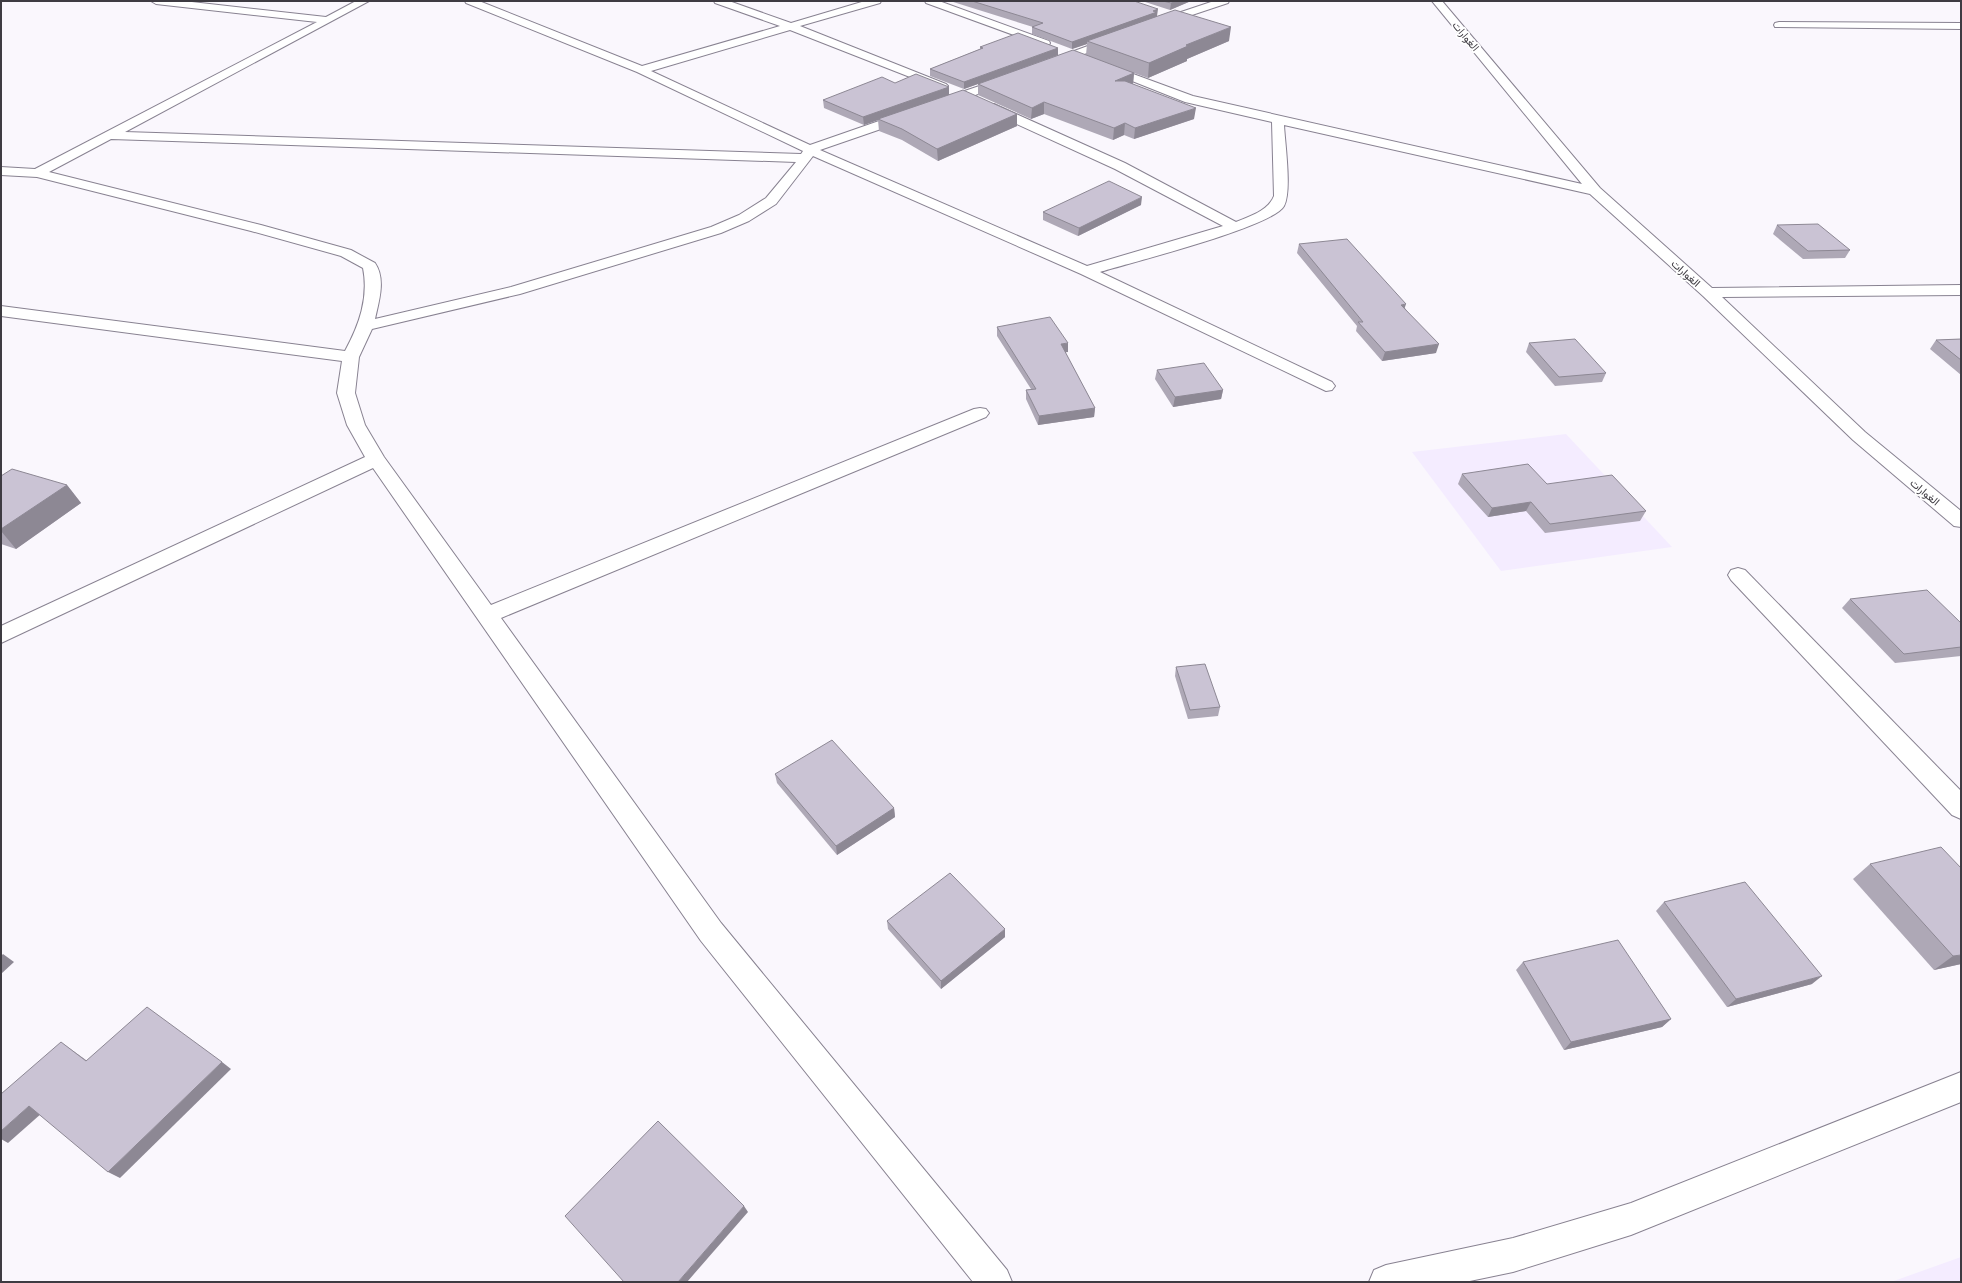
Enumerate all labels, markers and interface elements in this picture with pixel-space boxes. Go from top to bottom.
street label: الغوارات [1447,18,1483,56]
street label: الغوارات [1666,256,1704,292]
street label: الغوارات [1905,475,1943,511]

